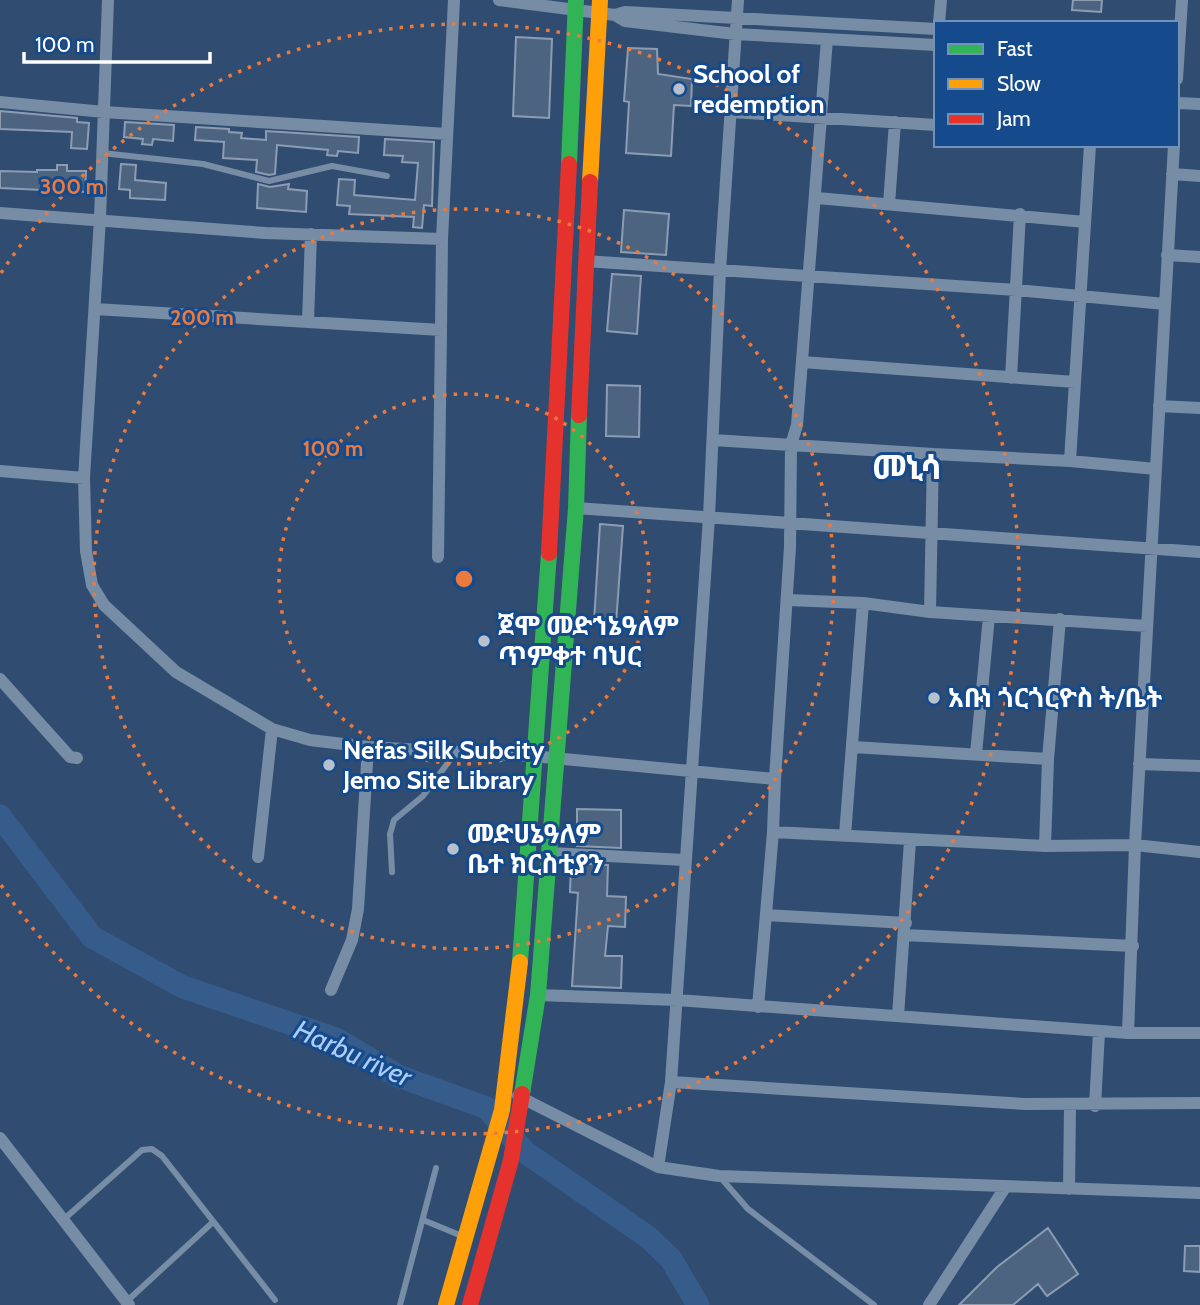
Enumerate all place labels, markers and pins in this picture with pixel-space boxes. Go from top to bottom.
place label: School of redemption [693,58,825,120]
marker: School of redemption [671,81,687,97]
centre of rings [452,567,476,591]
place label: ጀሞ መድኀኔዓለም ጥምቀተ ባህር [498,610,679,672]
marker: ጀሞ መድኀኔዓለም ጥምቀተ ባህር [476,633,492,649]
place label: አቡነ ጎርጎርዮስ ት/ቤት [948,682,1162,714]
marker: አቡነ ጎርጎርዮስ ት/ቤት [926,690,942,706]
place label: Nefas Silk Subcity Jemo Site Library [342,734,545,796]
marker: Nefas Silk Subcity Jemo Site Library [321,757,337,773]
place label: መድሀኔዓለም ቤተ ክርስቲያን [467,818,604,880]
marker: መድሀኔዓለም ቤተ ክርስቲያን [445,841,461,857]

